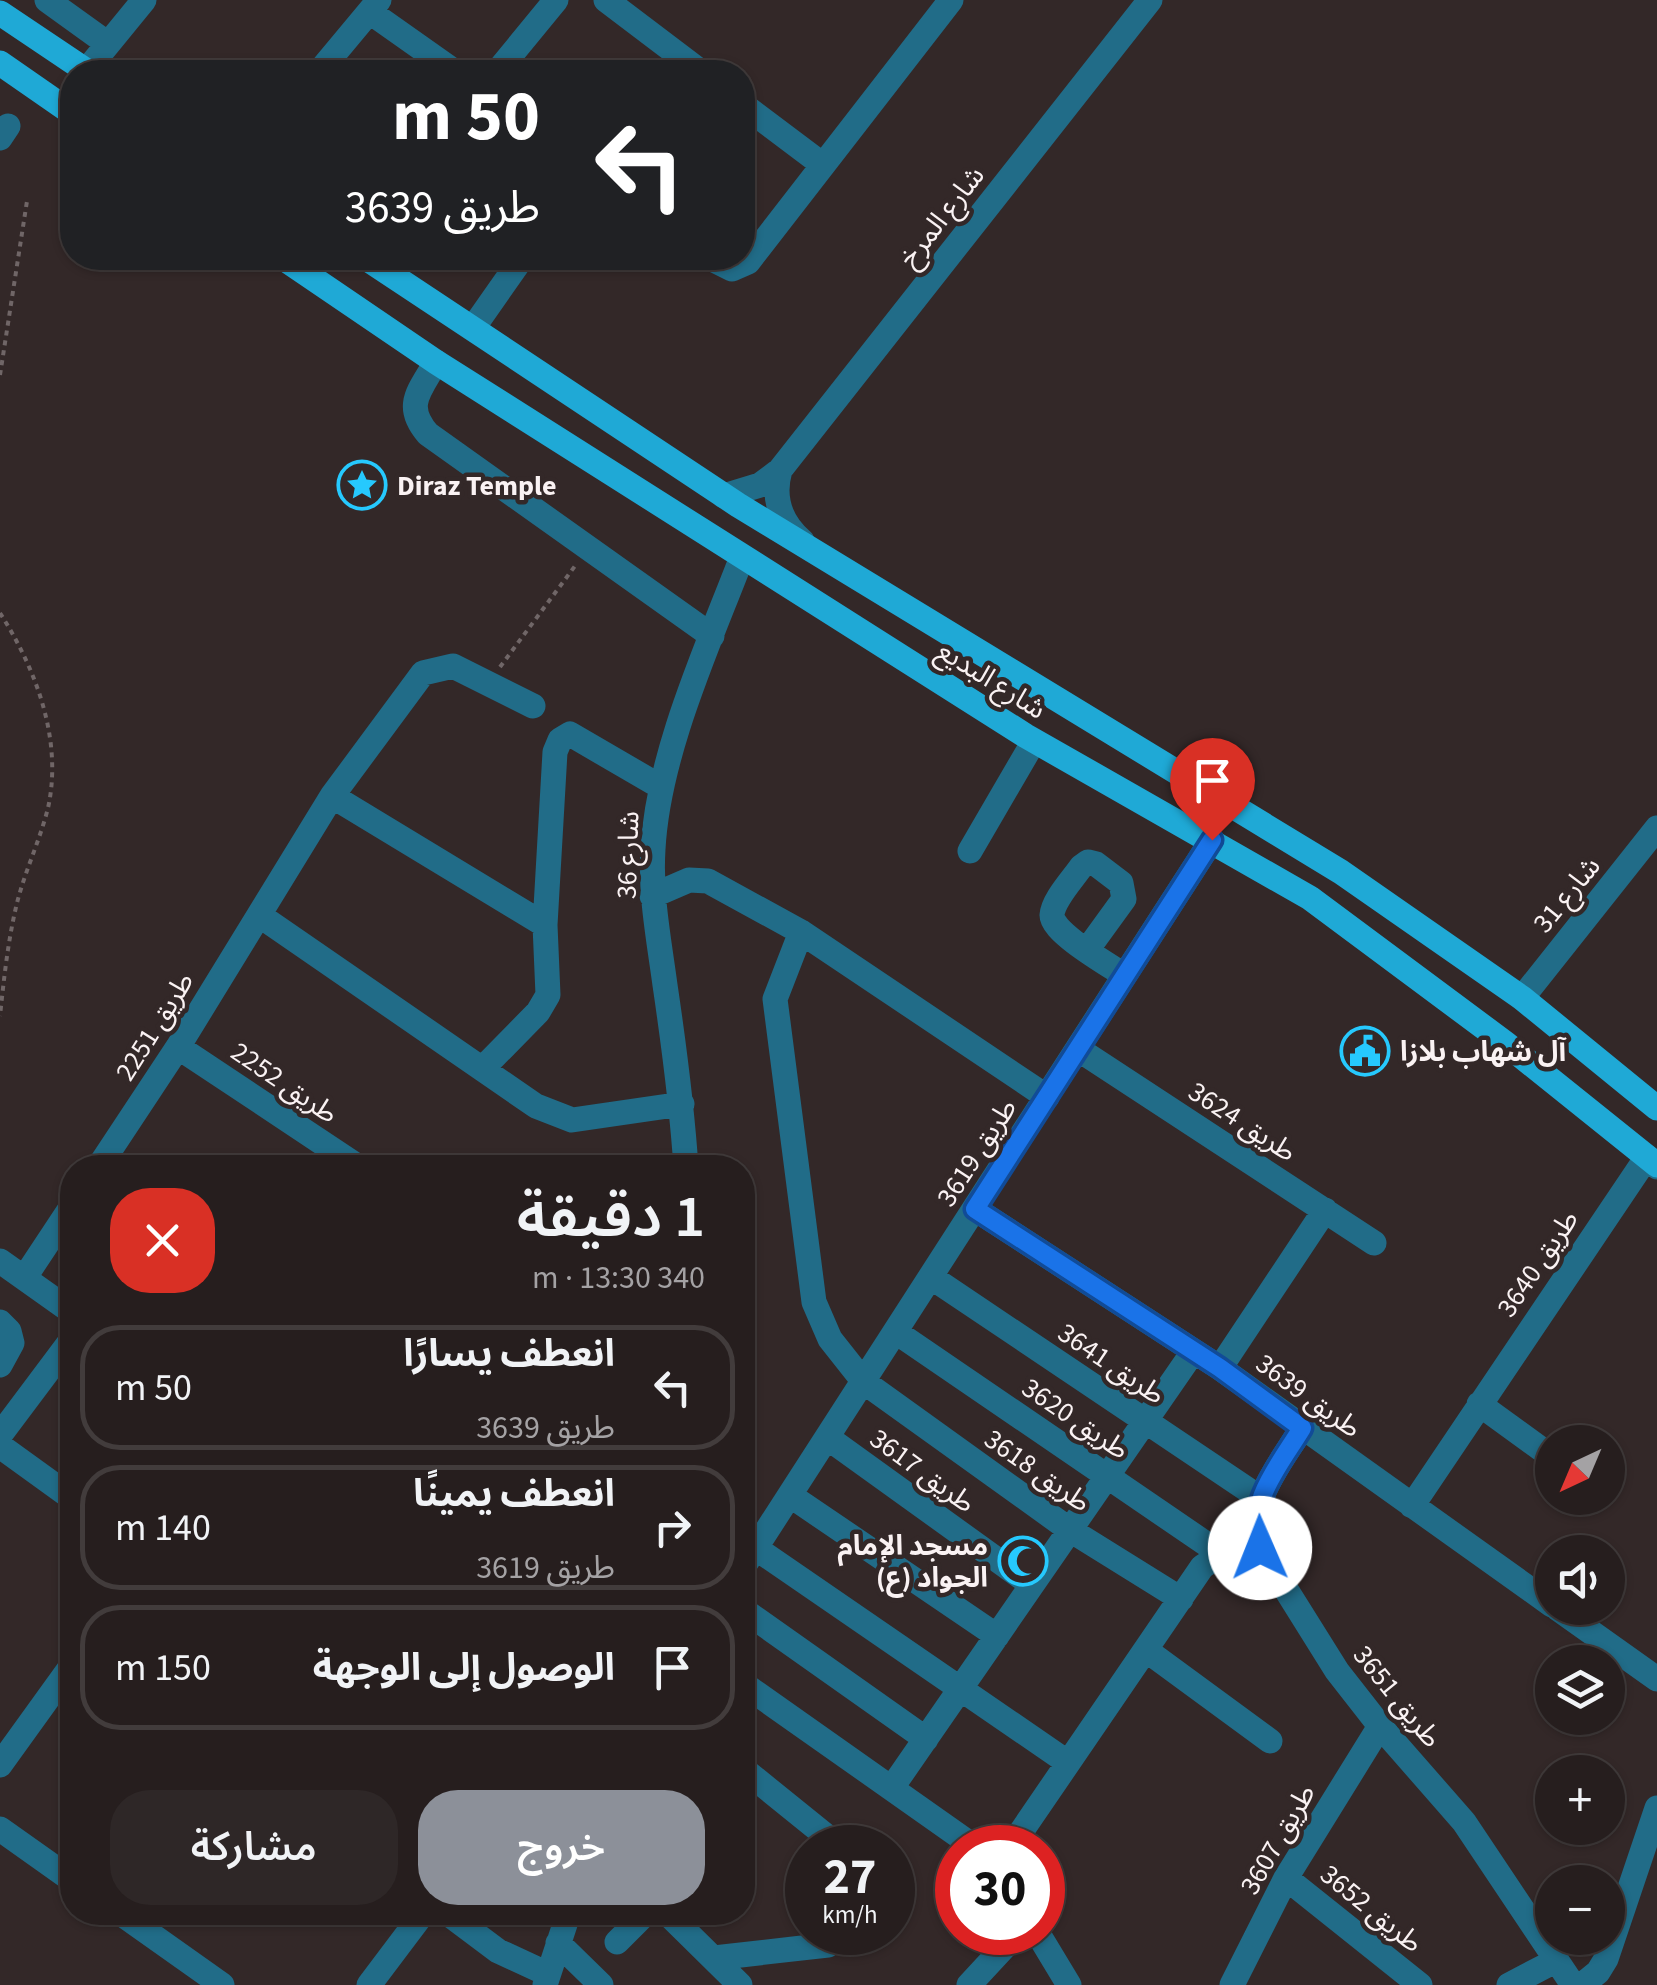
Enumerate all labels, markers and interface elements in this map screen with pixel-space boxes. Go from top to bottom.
text: 50 m [392,67,540,167]
icon: left [575,100,705,230]
street label: شارع المرخ [889,157,994,276]
text: طريق 3639 [345,176,540,240]
place icon: Diraz Temple [336,459,388,511]
place label: Diraz Temple [397,466,557,506]
street label: شارع البديع [929,631,1054,729]
pin [1170,738,1255,841]
icon: arrive [1185,753,1240,808]
street label: شارع 36 [606,810,650,900]
street label: شارع 31 [1524,848,1610,941]
street label: طريق 2251 [106,964,204,1089]
public building icon: آل شهاب بلازا [1339,1025,1391,1077]
street label: طريق 2252 [223,1032,346,1133]
place label: آل شهاب بلازا [1400,1032,1567,1072]
street label: طريق 3624 [1181,1072,1304,1172]
street label: طريق 3619 [927,1091,1027,1214]
text: 1 دقيقة [517,1175,705,1260]
button: close [110,1188,215,1293]
street label: طريق 3640 [1487,1202,1588,1325]
text: 340 m · 13:30 [532,1255,705,1301]
street label: طريق 3641 [1050,1313,1173,1414]
text: انعطف يسارًا [403,1327,615,1381]
street label: طريق 3639 [1248,1344,1369,1448]
icon: left [645,1360,700,1415]
text: 50 m [115,1361,192,1415]
street label: طريق 3620 [1014,1368,1137,1469]
text: طريق 3639 [476,1405,615,1451]
street label: طريق 3617 [862,1419,983,1523]
street label: طريق 3618 [976,1420,1099,1522]
north arrow [1535,1425,1625,1515]
map controls [1535,1425,1625,1955]
text: انعطف يمينًا [413,1467,615,1521]
position arrow [1208,1496,1312,1600]
icon: right [645,1500,700,1555]
text: 140 m [115,1501,211,1555]
place label: مسجد الإمام الجواد (ع) [837,1526,988,1598]
mosque icon: مسجد الإمام الجواد (ع) [997,1535,1049,1587]
button: sound [1535,1535,1625,1625]
text: طريق 3619 [476,1545,615,1591]
street label: طريق 3651 [1343,1637,1451,1756]
icon: arrive [645,1640,700,1695]
text: 150 m [115,1641,211,1695]
text: الوصول إلى الوجهة [313,1641,615,1695]
button: layers [1535,1645,1625,1735]
button: + [1535,1755,1625,1845]
street label: طريق 3607 [1230,1777,1326,1902]
button: مشاركة [110,1790,398,1905]
button: خروج [418,1790,705,1905]
speed limit sign: 30 [935,1825,1065,1955]
text: 27 [824,1842,876,1913]
street label: طريق 3652 [1312,1855,1431,1963]
button: − [1535,1865,1625,1955]
text: km/h [822,1897,878,1933]

